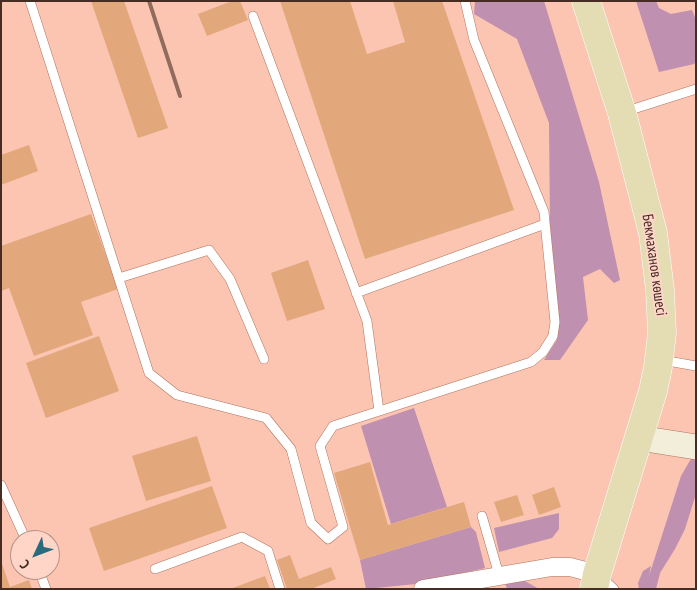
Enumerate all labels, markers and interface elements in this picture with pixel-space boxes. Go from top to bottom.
street label: Бекмаханов көшесі [638,213,670,317]
north arrow [10,530,60,580]
text: С [16,556,34,573]

